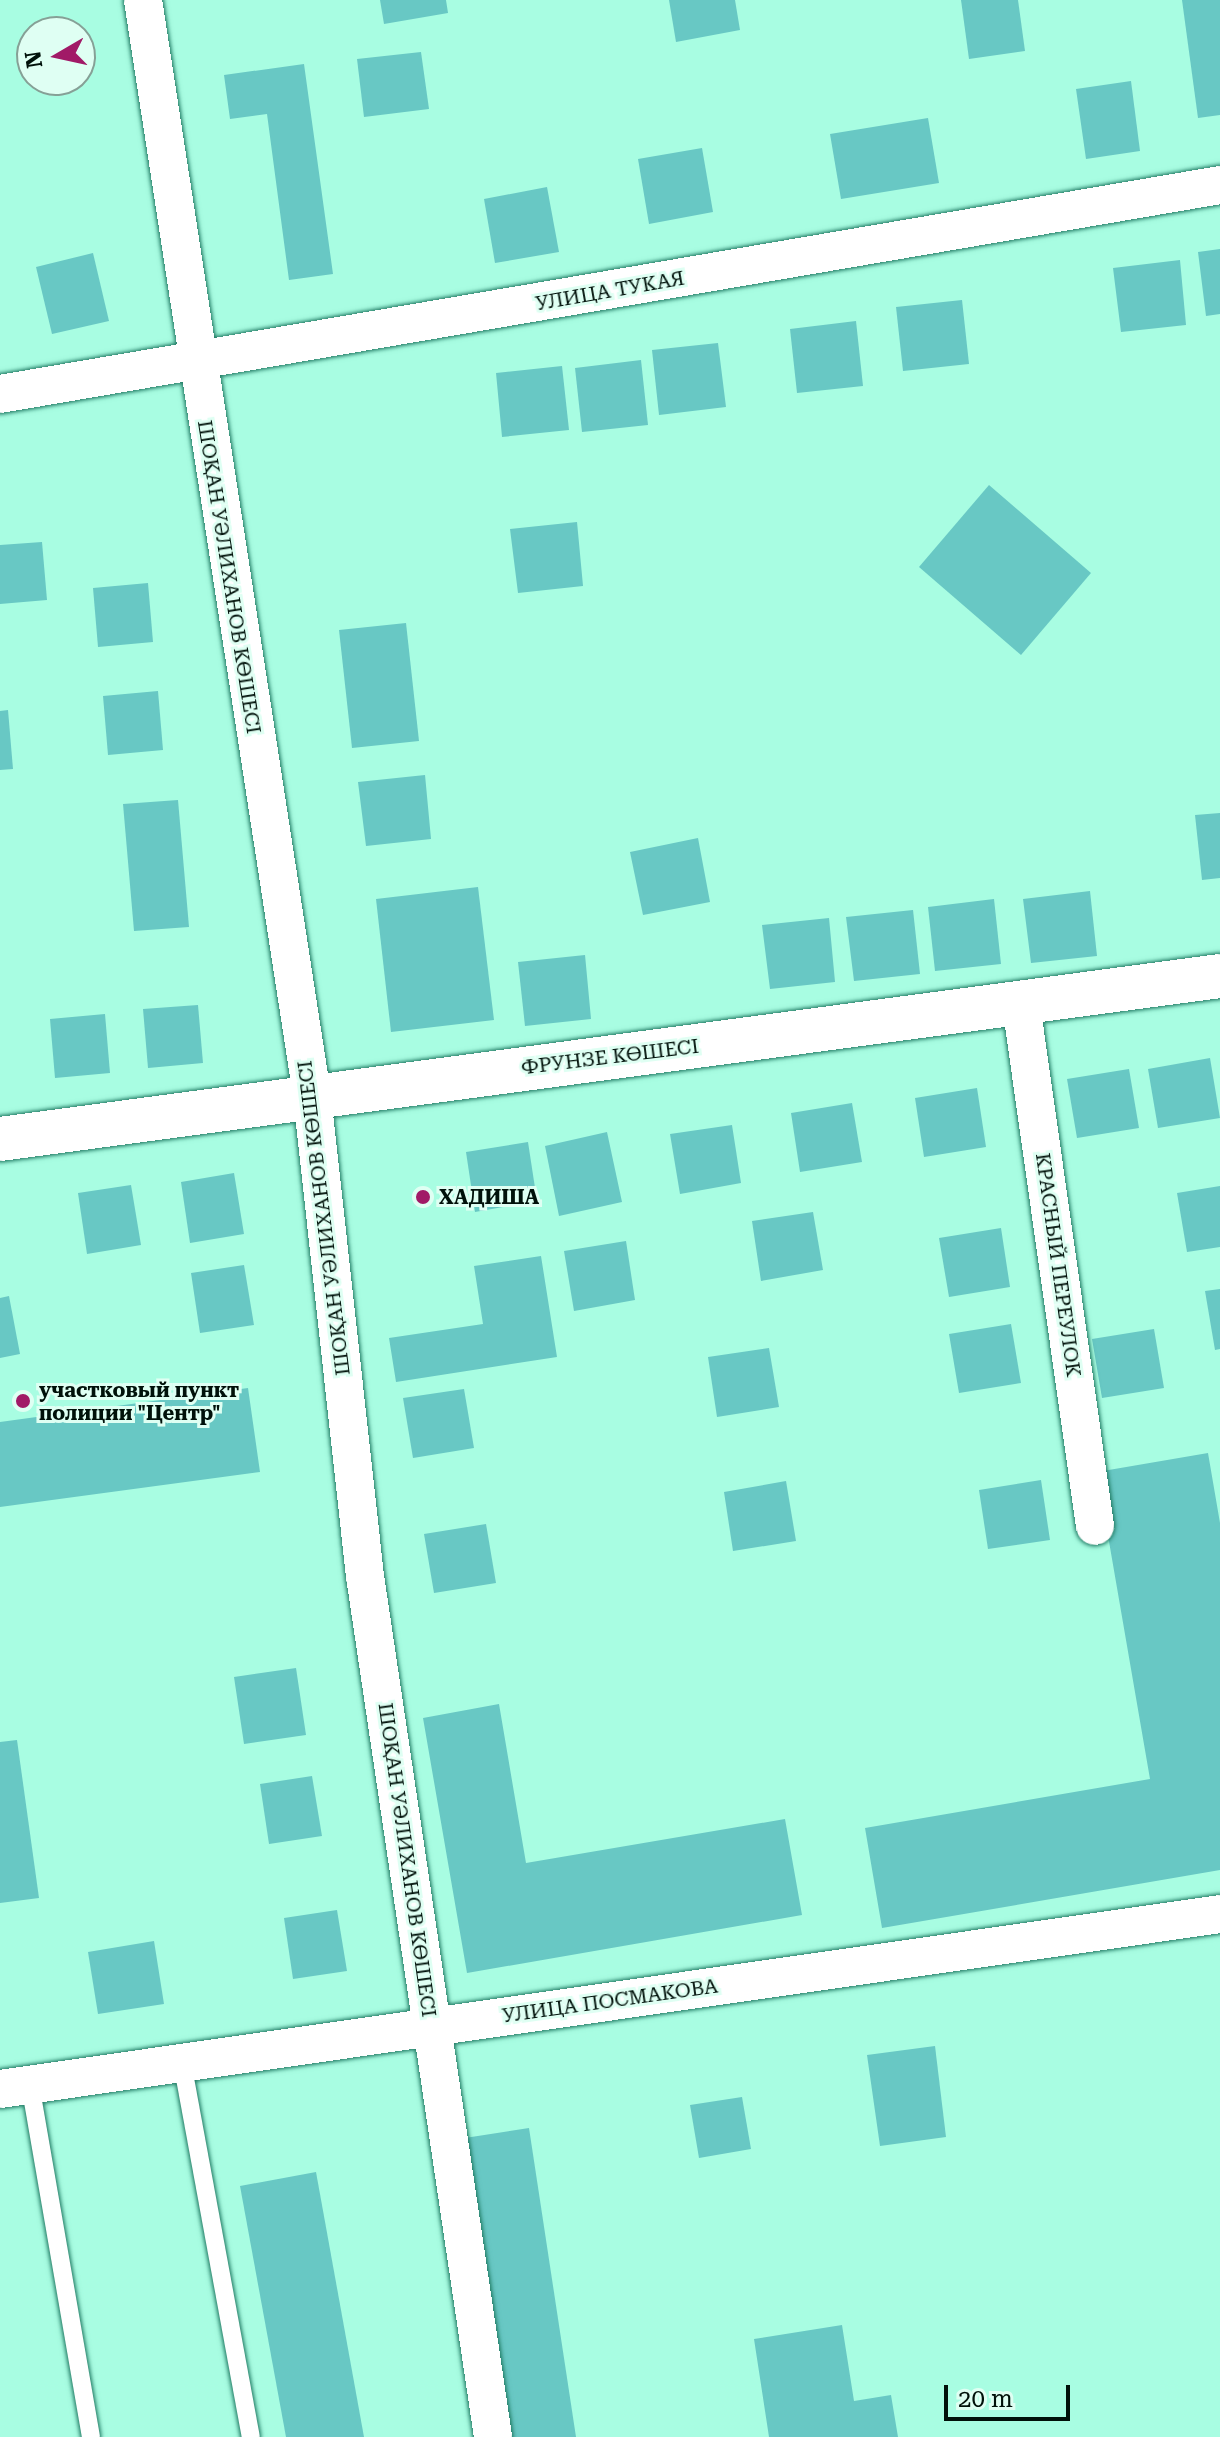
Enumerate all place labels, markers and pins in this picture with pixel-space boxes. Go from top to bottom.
place label: ХАДИША [439,1185,539,1209]
marker: ХАДИША [414,1188,432,1206]
place label: участковый пункт полиции "Центр" [39,1378,239,1425]
marker: участковый пункт полиции "Центр" [14,1392,32,1410]

